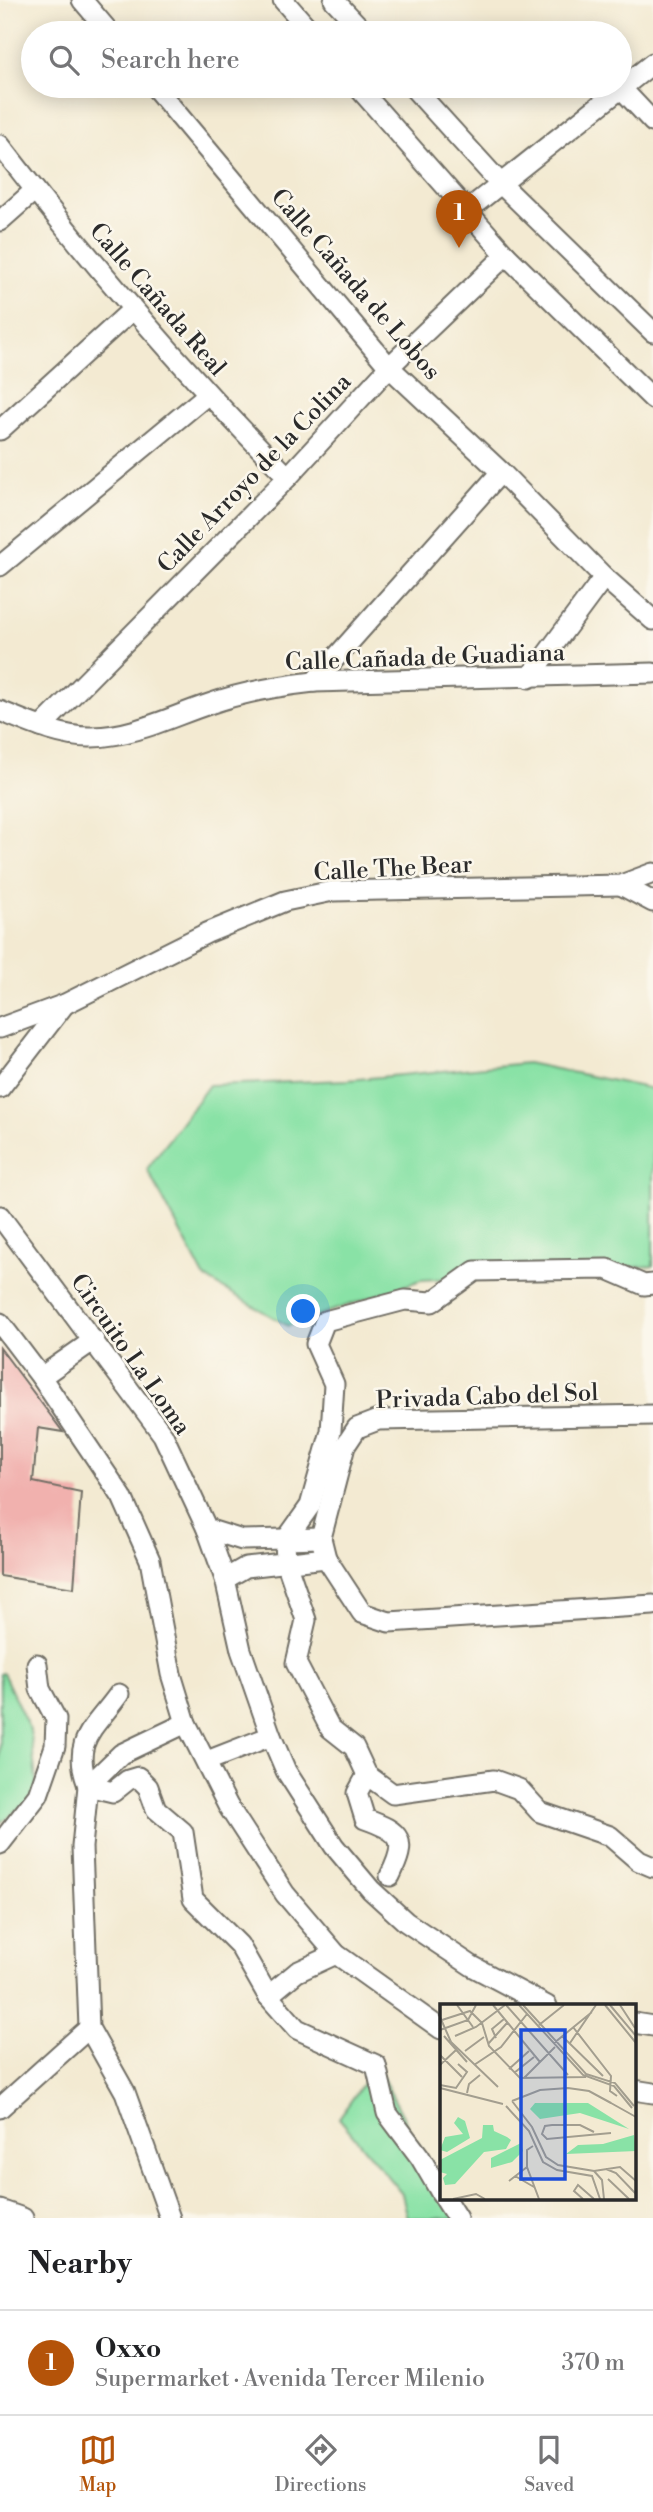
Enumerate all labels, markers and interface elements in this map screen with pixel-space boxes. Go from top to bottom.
search box [21,21,632,98]
icon: search [45,41,83,79]
text: Search here [101,44,240,76]
street label: Calle Cañada de Lobos [264,183,446,386]
pin: 1 [436,190,482,248]
street label: Calle Cañada Real [82,217,232,383]
street label: Calle Arroyo de la Colina [151,367,359,580]
street label: Calle Cañada de Guadiana [285,638,566,678]
street label: Calle The Bear [313,850,473,888]
street label: Circuito La Loma [63,1268,197,1442]
your location [286,1294,320,1328]
street label: Privada Cabo del Sol [375,1378,599,1416]
inset map [440,2004,636,2200]
text: Nearby [28,2245,132,2283]
text: Oxxo [95,2333,161,2365]
text: 1 [45,2349,57,2377]
text: 370 m [562,2349,625,2377]
text: Supermarket · Avenida Tercer Milenio [95,2365,485,2393]
tab: Map [79,2431,117,2497]
tab: Directions [275,2431,366,2497]
tab: Saved [524,2431,574,2497]

